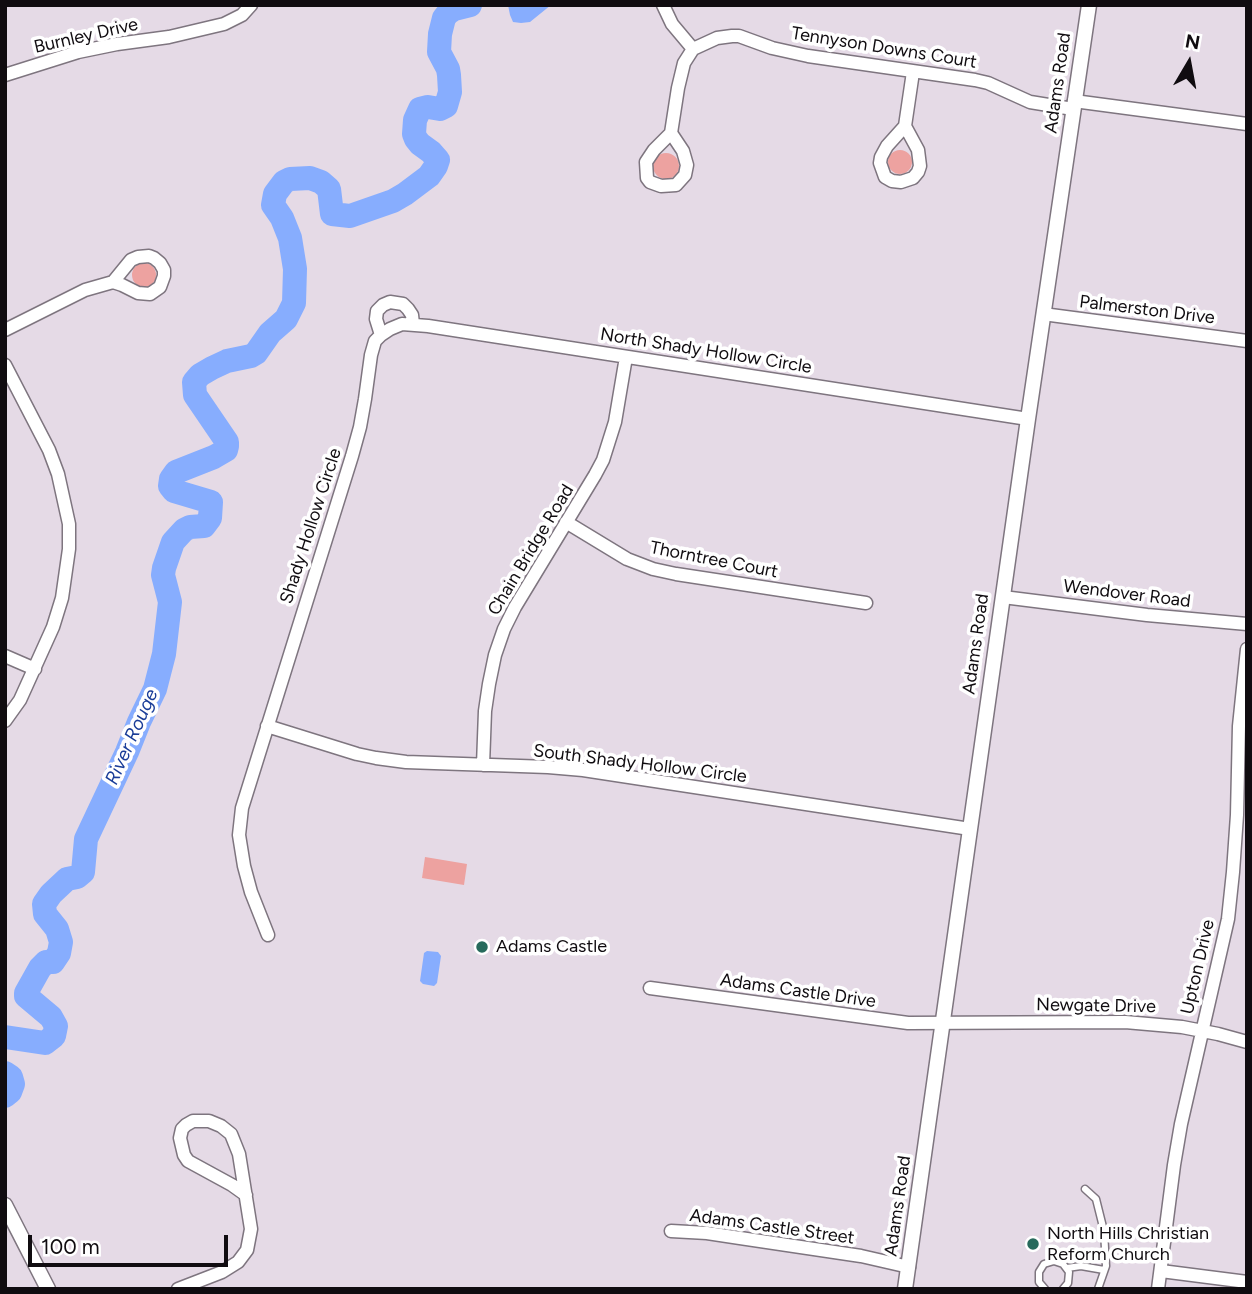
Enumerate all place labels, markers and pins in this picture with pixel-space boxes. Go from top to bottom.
place label: Adams Castle [496,936,607,958]
marker: Adams Castle [474,939,490,955]
place label: North Hills Christian Reform Church [1047,1223,1209,1266]
marker: North Hills Christian Reform Church [1025,1236,1041,1252]

